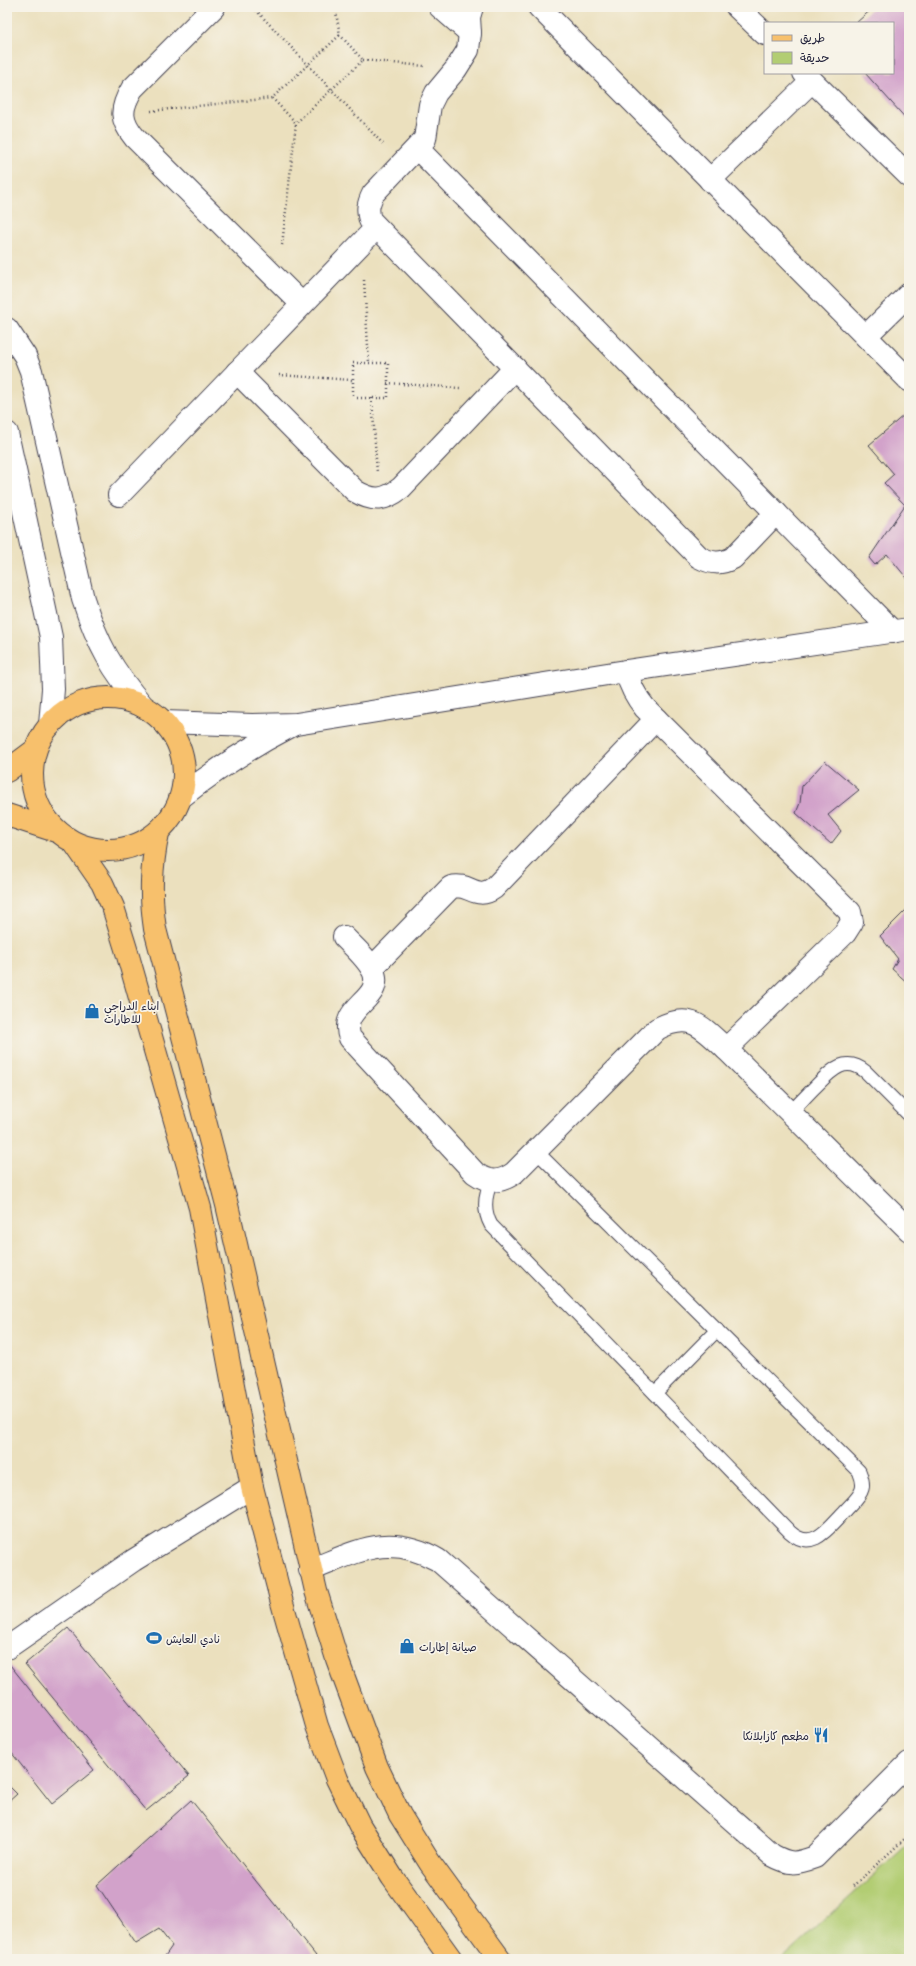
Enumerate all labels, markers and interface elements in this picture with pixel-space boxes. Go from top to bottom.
legend [764,22,894,74]
text: طريق [800,28,825,46]
text: حديقة [800,48,829,66]
place label: ابناء الدراجي للاطارات [104,997,159,1027]
shop icon: ابناء الدراجي للاطارات [83,1002,101,1020]
sports icon: نادي العايش [145,1629,163,1647]
place label: نادي العايش [166,1630,220,1648]
shop icon: صيانة إطارات [398,1637,416,1655]
place label: صيانة إطارات [419,1638,477,1655]
restaurant icon: مطعم كازابلانكا [812,1726,830,1744]
place label: مطعم كازابلانكا [743,1727,809,1745]

